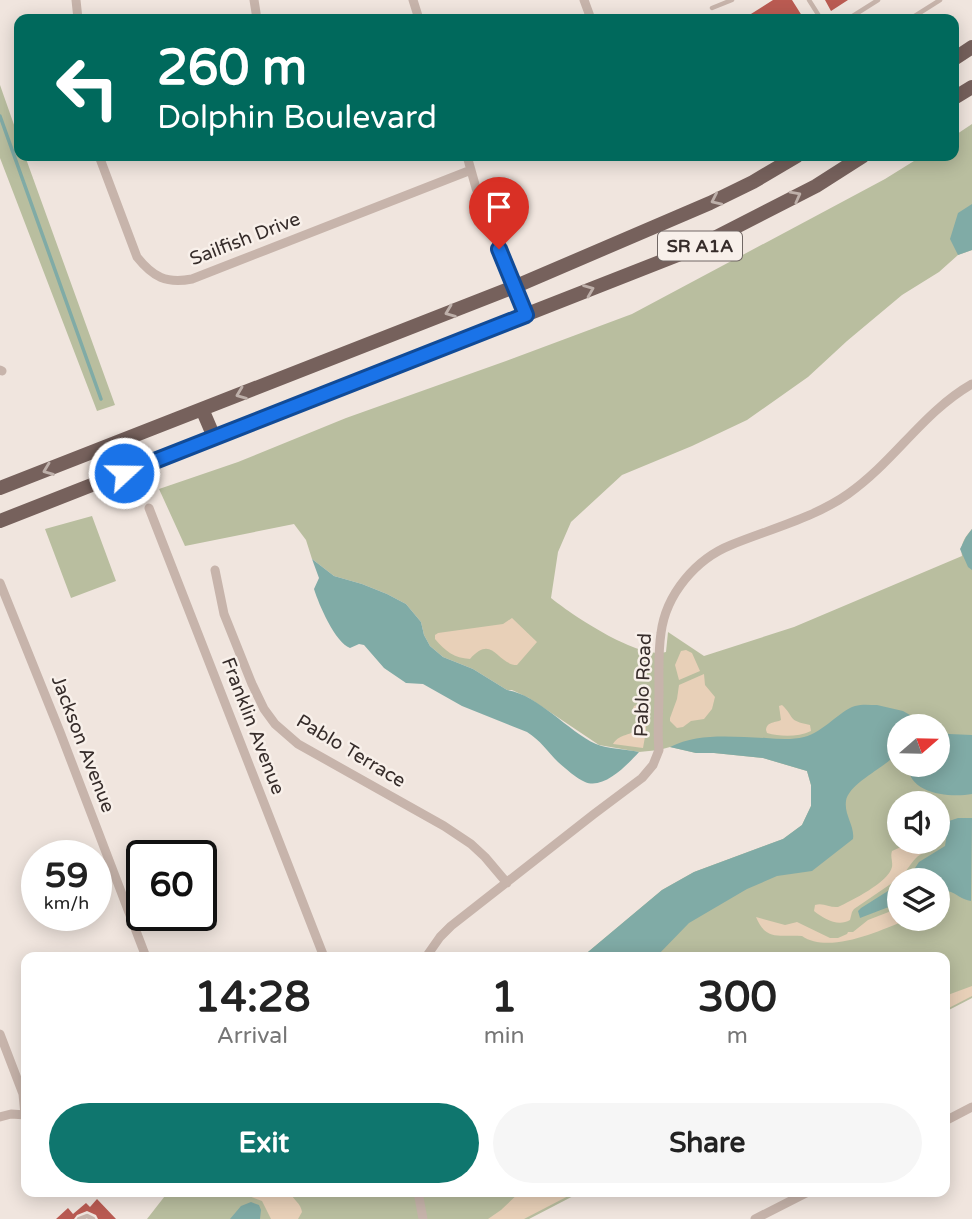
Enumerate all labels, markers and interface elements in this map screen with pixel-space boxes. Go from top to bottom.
text: 260 m [157,39,307,98]
icon: left [42,42,133,133]
text: Dolphin Boulevard [157,99,437,137]
pin [469,177,529,249]
icon: arrive [480,188,518,226]
one-way arrow [789,191,801,205]
one-way arrow [711,192,723,206]
street label: Sailfish Drive [187,208,303,270]
road number: SR A1A [658,232,742,260]
one-way arrow [583,285,595,299]
one-way arrow [445,304,457,318]
one-way arrow [235,386,247,400]
position arrow [87,436,161,510]
one-way arrow [42,461,54,475]
street label: Pablo Road [630,633,656,737]
street label: Franklin Avenue [217,654,289,798]
street label: Jackson Avenue [47,672,119,816]
street label: Pablo Terrace [292,710,410,792]
north arrow [887,714,950,777]
map controls [887,714,950,931]
button: sound [887,791,950,854]
speed limit sign: 60 [126,840,217,931]
text: 59 [45,855,88,897]
button: layers [887,868,950,931]
text: km/h [44,892,89,914]
text: 14:28 [194,972,311,1023]
text: 1 [491,972,517,1023]
text: 300 [698,972,777,1023]
text: Arrival [217,1022,288,1050]
text: min [484,1022,525,1050]
text: m [727,1022,748,1050]
button: Exit [49,1103,479,1183]
button: Share [493,1103,922,1183]

